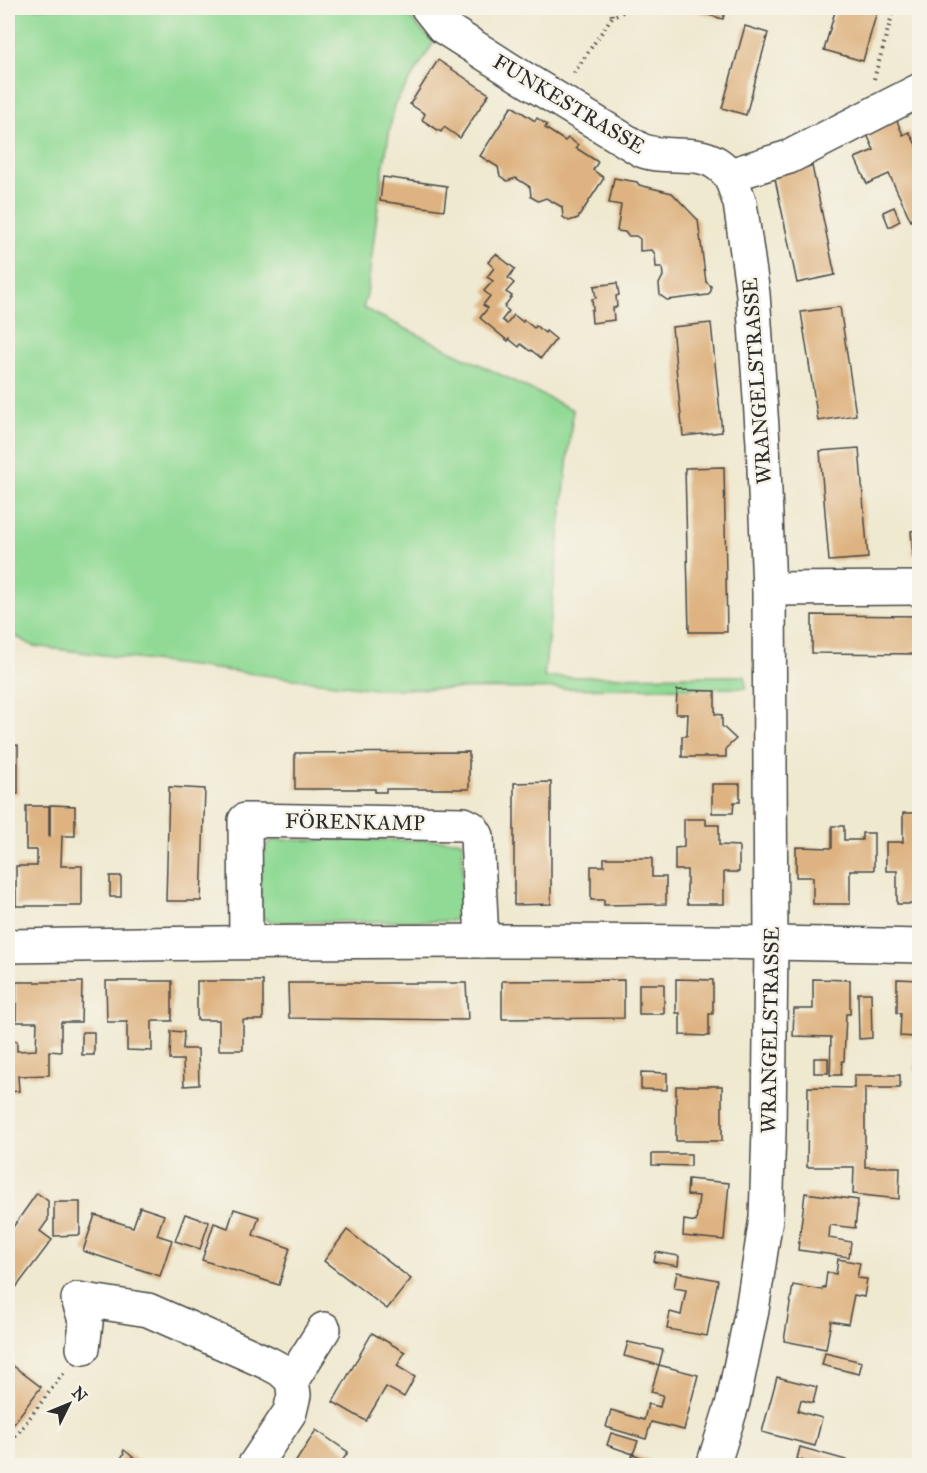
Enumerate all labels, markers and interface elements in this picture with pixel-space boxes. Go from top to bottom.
street label: FUNKESTRASSE [488,48,650,160]
street label: WRANGELSTRASSE [737,277,777,485]
street label: FÖRENKAMP [285,808,425,836]
street label: WRANGELSTRASSE [755,926,785,1134]
north arrow [39,1374,99,1434]
text: N [68,1383,91,1406]

